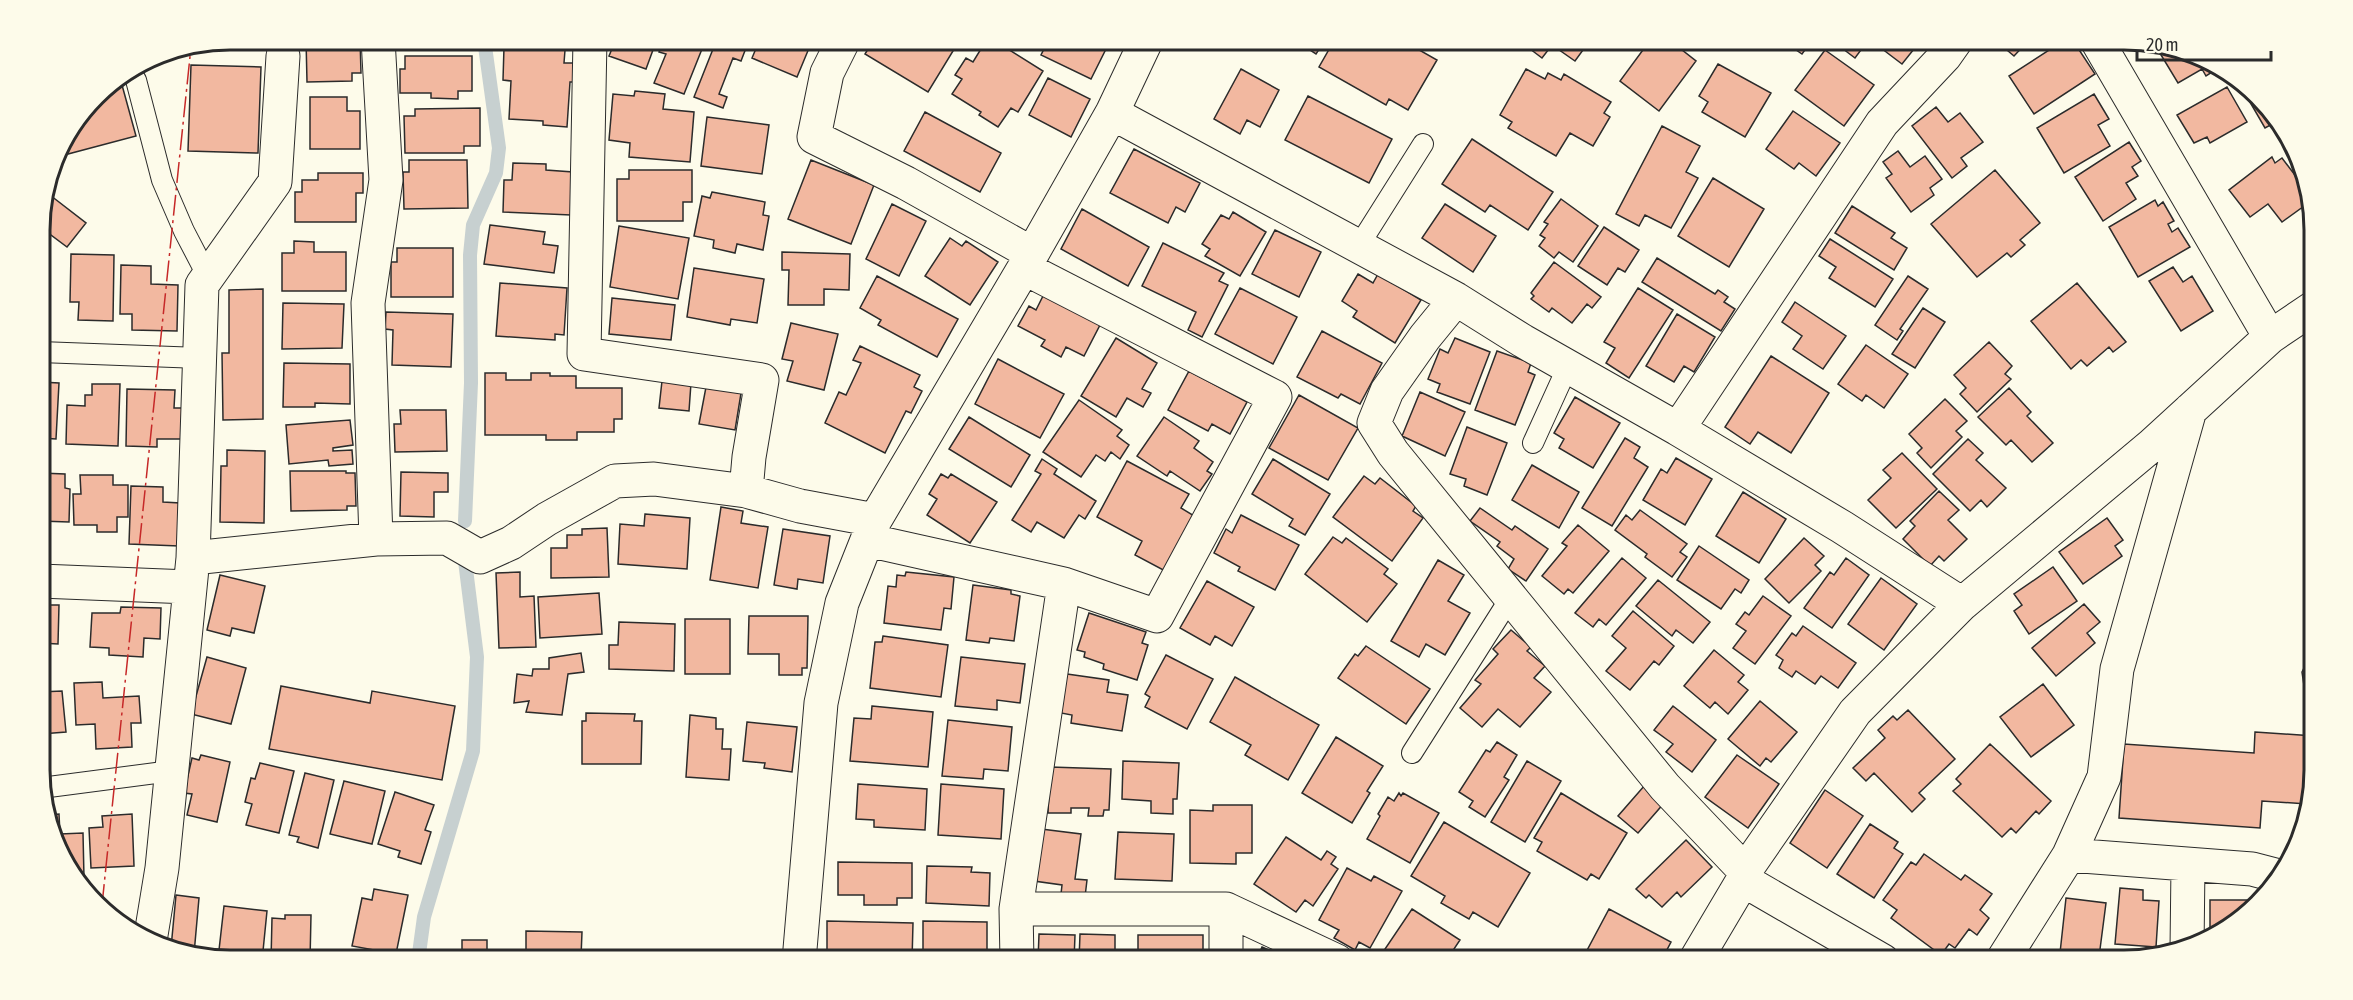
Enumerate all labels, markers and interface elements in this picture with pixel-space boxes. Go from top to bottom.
scale bar [2137,24,2270,62]
text: 20 m [2146,34,2178,55]

